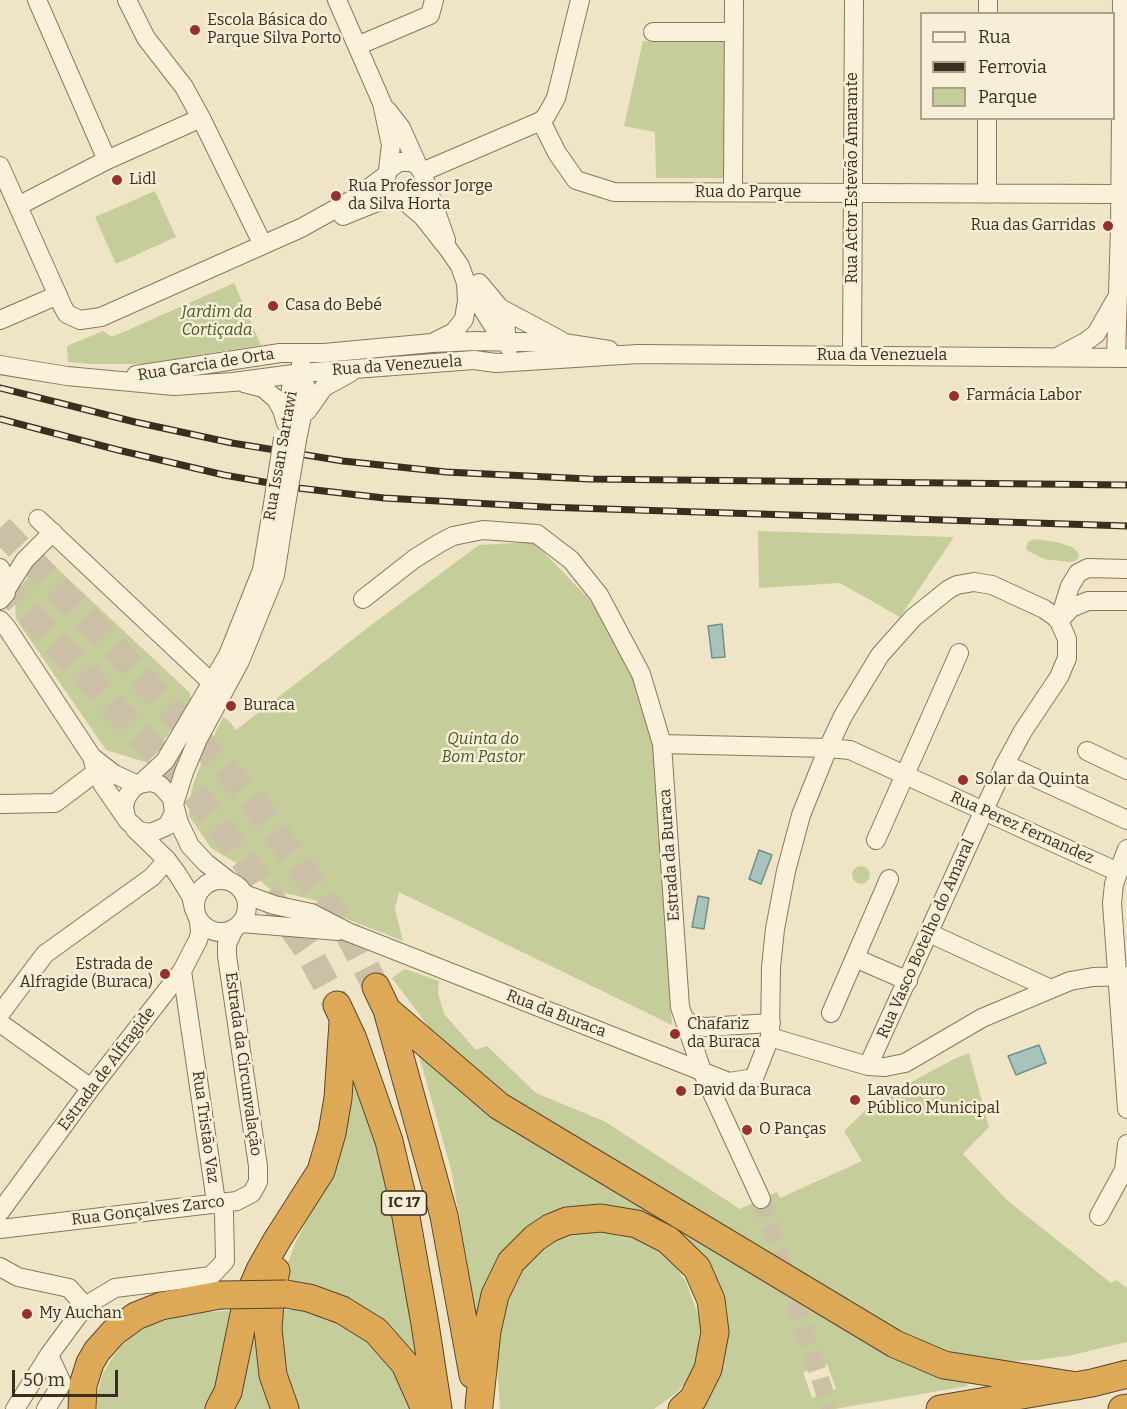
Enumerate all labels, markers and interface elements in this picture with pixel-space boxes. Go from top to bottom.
place label: Escola Básica do Parque Silva Porto [207,11,341,49]
legend [920,12,1115,120]
marker: Escola Básica do Parque Silva Porto [188,23,202,37]
text: Rua [978,26,1011,48]
text: Ferrovia [978,56,1047,78]
street label: Rua Actor Estevão Amarante [843,72,863,284]
text: Parque [978,86,1037,108]
place label: Lidl [129,170,156,190]
marker: Lidl [110,173,124,187]
place label: Rua Professor Jorge da Silva Horta [348,177,493,215]
street label: Rua do Parque [695,183,801,203]
marker: Rua Professor Jorge da Silva Horta [329,189,343,203]
place label: Rua das Garridas [970,216,1096,236]
marker: Rua das Garridas [1101,219,1115,233]
place label: Casa do Bebé [285,296,382,316]
marker: Casa do Bebé [266,299,280,313]
park label: Jardim da Cortiçada [182,303,252,341]
street label: Rua Garcia de Orta [136,345,276,385]
street label: Rua da Venezuela [817,346,947,366]
street label: Rua da Venezuela [331,352,463,380]
place label: Farmácia Labor [966,386,1082,406]
marker: Farmácia Labor [947,389,961,403]
street label: Rua Issan Sartawi [260,390,302,522]
place label: Buraca [243,696,295,716]
marker: Buraca [224,699,238,713]
park label: Quinta do Bom Pastor [441,730,525,768]
place label: Solar da Quinta [975,770,1089,790]
marker: Solar da Quinta [956,773,970,787]
street label: Estrada da Buraca [656,788,684,922]
street label: Rua Perez Fernandez [947,788,1097,868]
street label: Rua Vasco Botelho do Amaral [873,836,979,1042]
place label: Estrada de Alfragide (Buraca) [19,955,153,993]
marker: Estrada de Alfragide (Buraca) [158,967,172,981]
street label: Estrada da Circunvalação [221,971,265,1157]
street label: Rua da Buraca [503,986,609,1042]
street label: Estrada de Alfragide [54,1003,160,1135]
place label: Chafariz da Buraca [687,1015,760,1053]
marker: Chafariz da Buraca [668,1027,682,1041]
street label: Rua Tristão Vaz [188,1070,222,1184]
place label: David da Buraca [693,1081,811,1101]
place label: Lavadouro Público Municipal [867,1081,1000,1119]
marker: David da Buraca [674,1084,688,1098]
marker: Lavadouro Público Municipal [848,1093,862,1107]
place label: O Panças [759,1120,826,1140]
marker: O Panças [740,1123,754,1137]
road number: IC 17 [382,1191,426,1215]
street label: Rua Gonçalves Zarco [70,1192,226,1230]
place label: My Auchan [39,1304,122,1324]
marker: My Auchan [20,1307,34,1321]
scale bar [15,1358,122,1396]
text: 50 m [23,1369,65,1391]

